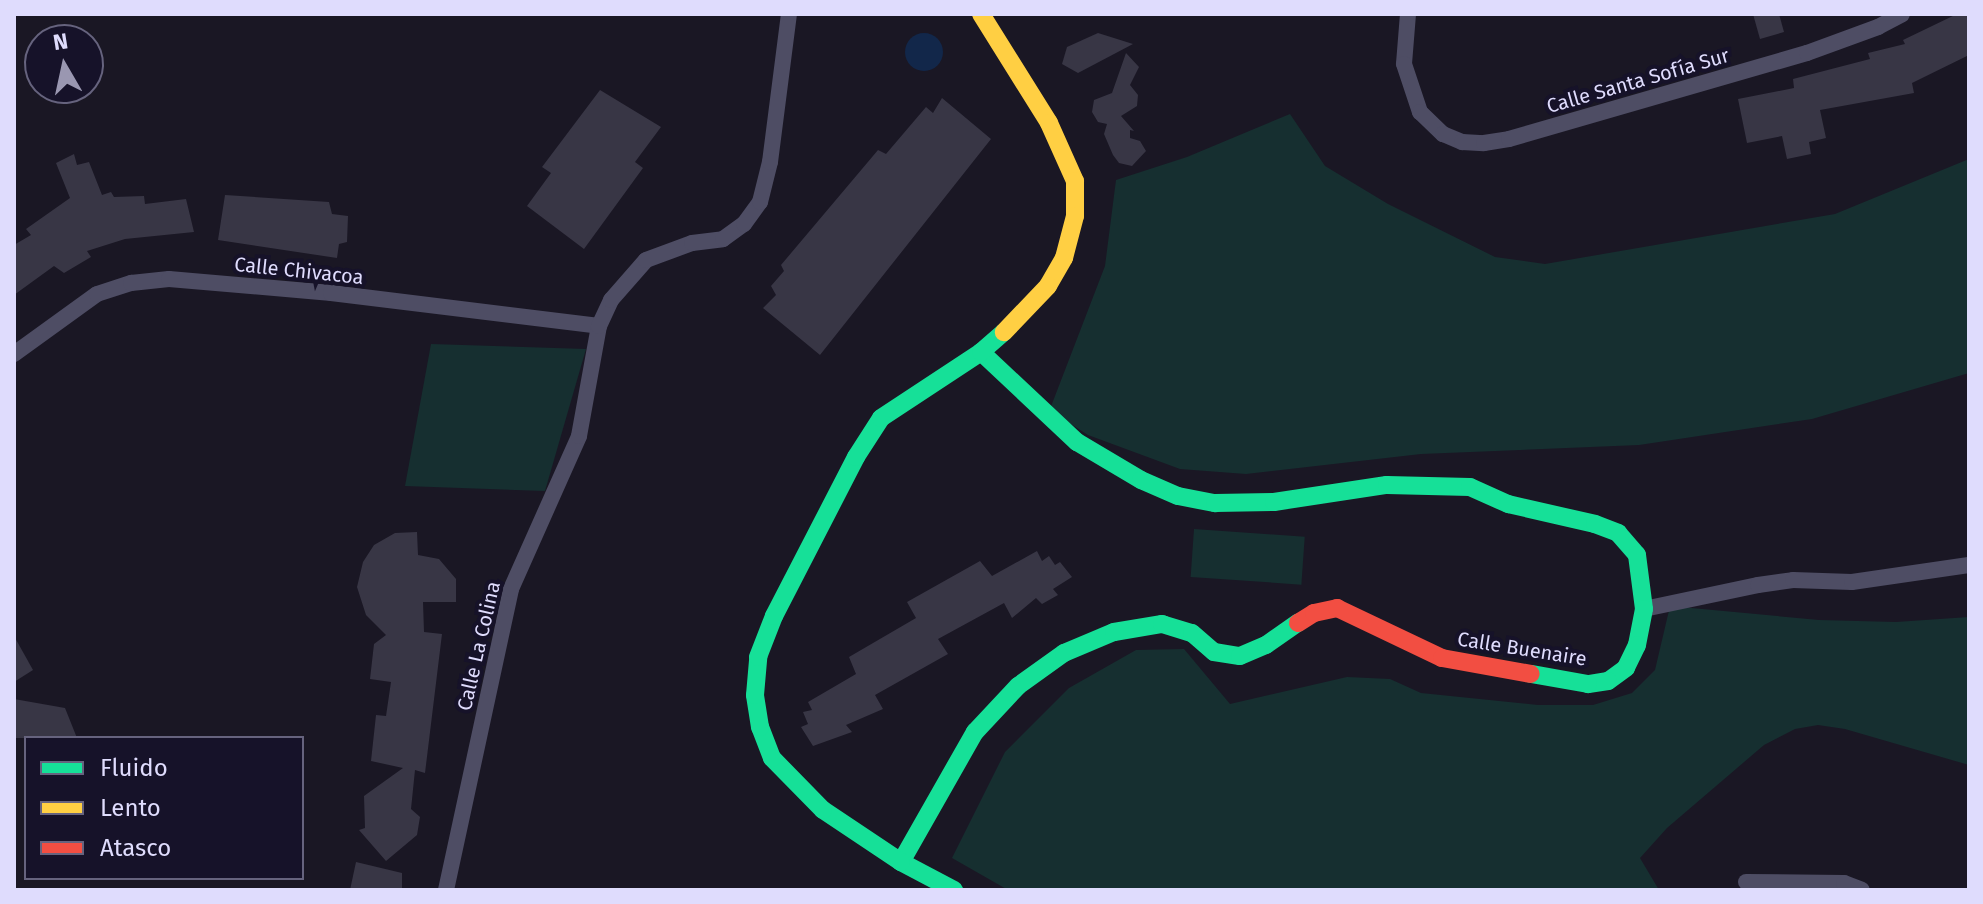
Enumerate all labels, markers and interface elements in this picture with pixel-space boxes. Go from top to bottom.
north arrow [24,24,104,104]
text: N [51,27,70,56]
street label: Calle Santa Sofía Sur [1544,43,1732,119]
street label: Calle Chivacoa [233,252,365,290]
street label: Calle La Colina [452,579,506,713]
street label: Calle Buenaire [1456,627,1588,671]
legend [24,736,304,880]
text: Fluido [100,754,168,782]
text: Lento [100,794,161,822]
text: Atasco [100,834,171,862]

